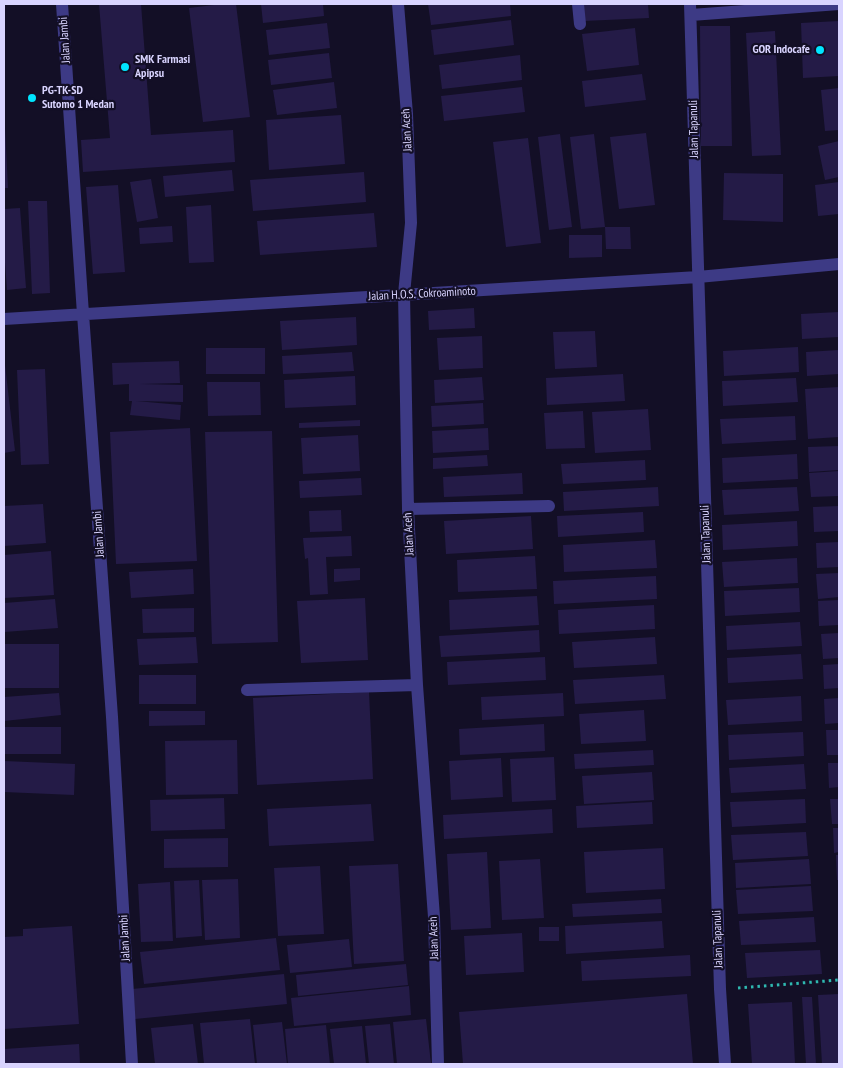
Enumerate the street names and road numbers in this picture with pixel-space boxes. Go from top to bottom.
street label: Jalan Jambi [56,16,74,64]
street label: Jalan Tapanuli [686,100,702,158]
street label: Jalan Aceh [399,108,415,152]
street label: Jalan H.O.S. Cokroaminoto [368,284,476,304]
street label: Jalan Tapanuli [698,505,714,563]
street label: Jalan Jambi [90,510,108,558]
street label: Jalan Aceh [401,512,417,556]
street label: Jalan Tapanuli [710,910,726,968]
street label: Jalan Jambi [117,914,133,962]
street label: Jalan Aceh [426,916,442,960]

